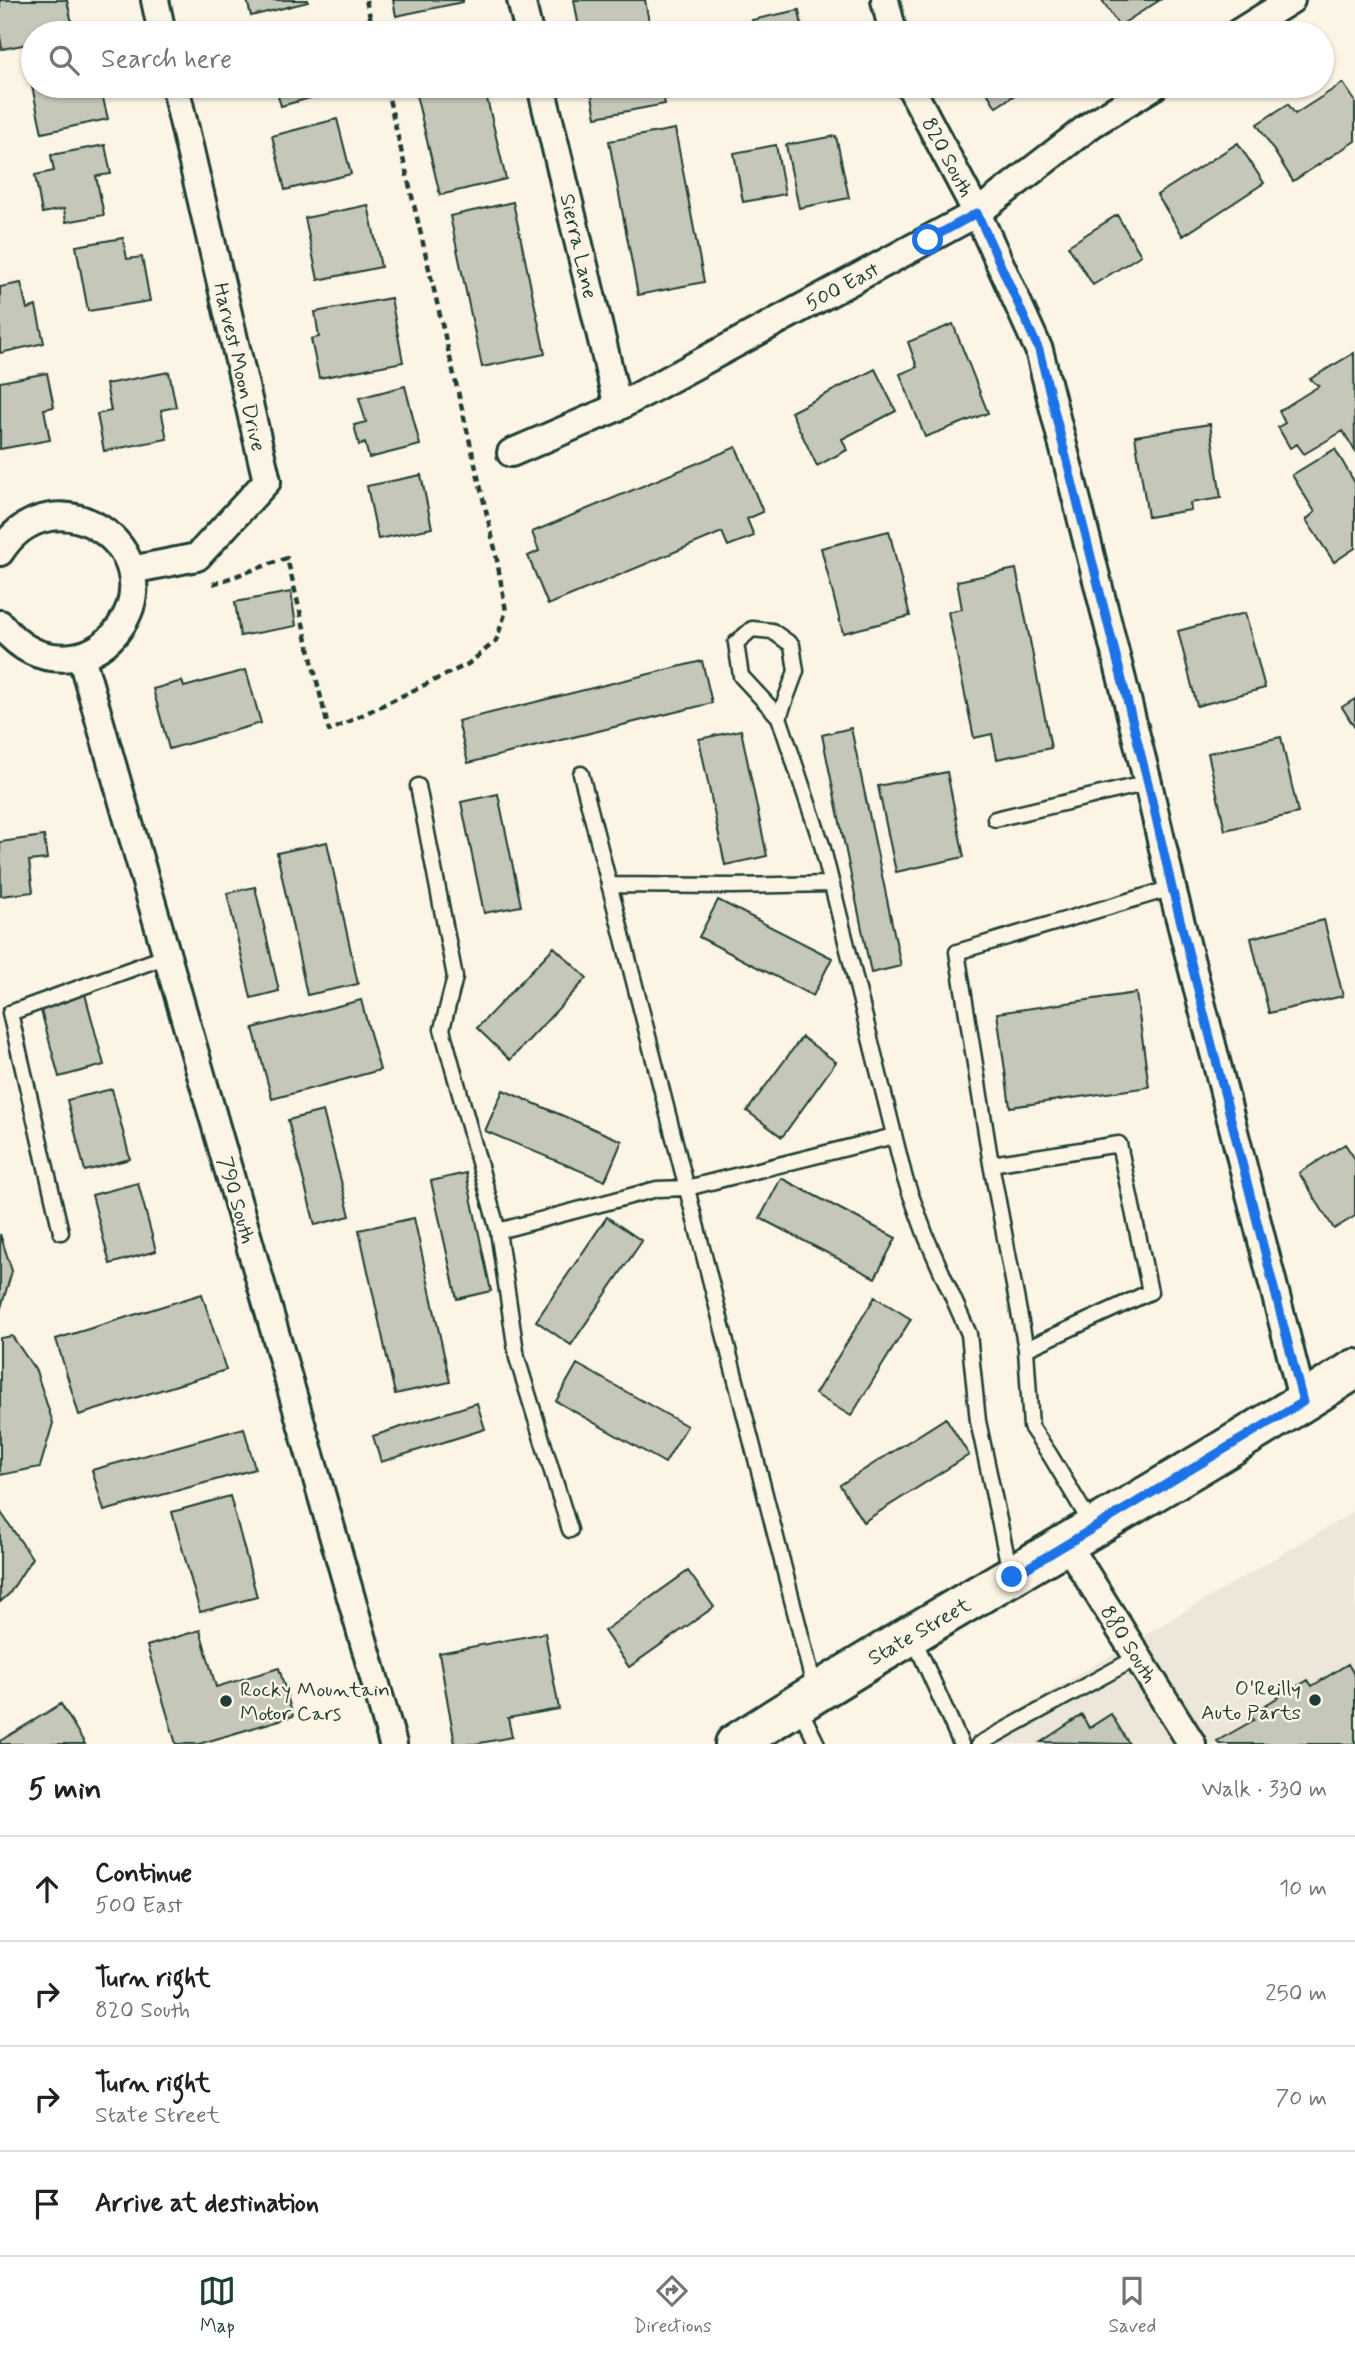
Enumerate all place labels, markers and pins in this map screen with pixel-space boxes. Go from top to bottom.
place label: O'Reilly Auto Parts [1201,1675,1301,1727]
place label: Rocky Mountain Motor Cars [240,1676,390,1728]
marker: O'Reilly Auto Parts [1307,1692,1323,1708]
marker: Rocky Mountain Motor Cars [218,1693,234,1709]

